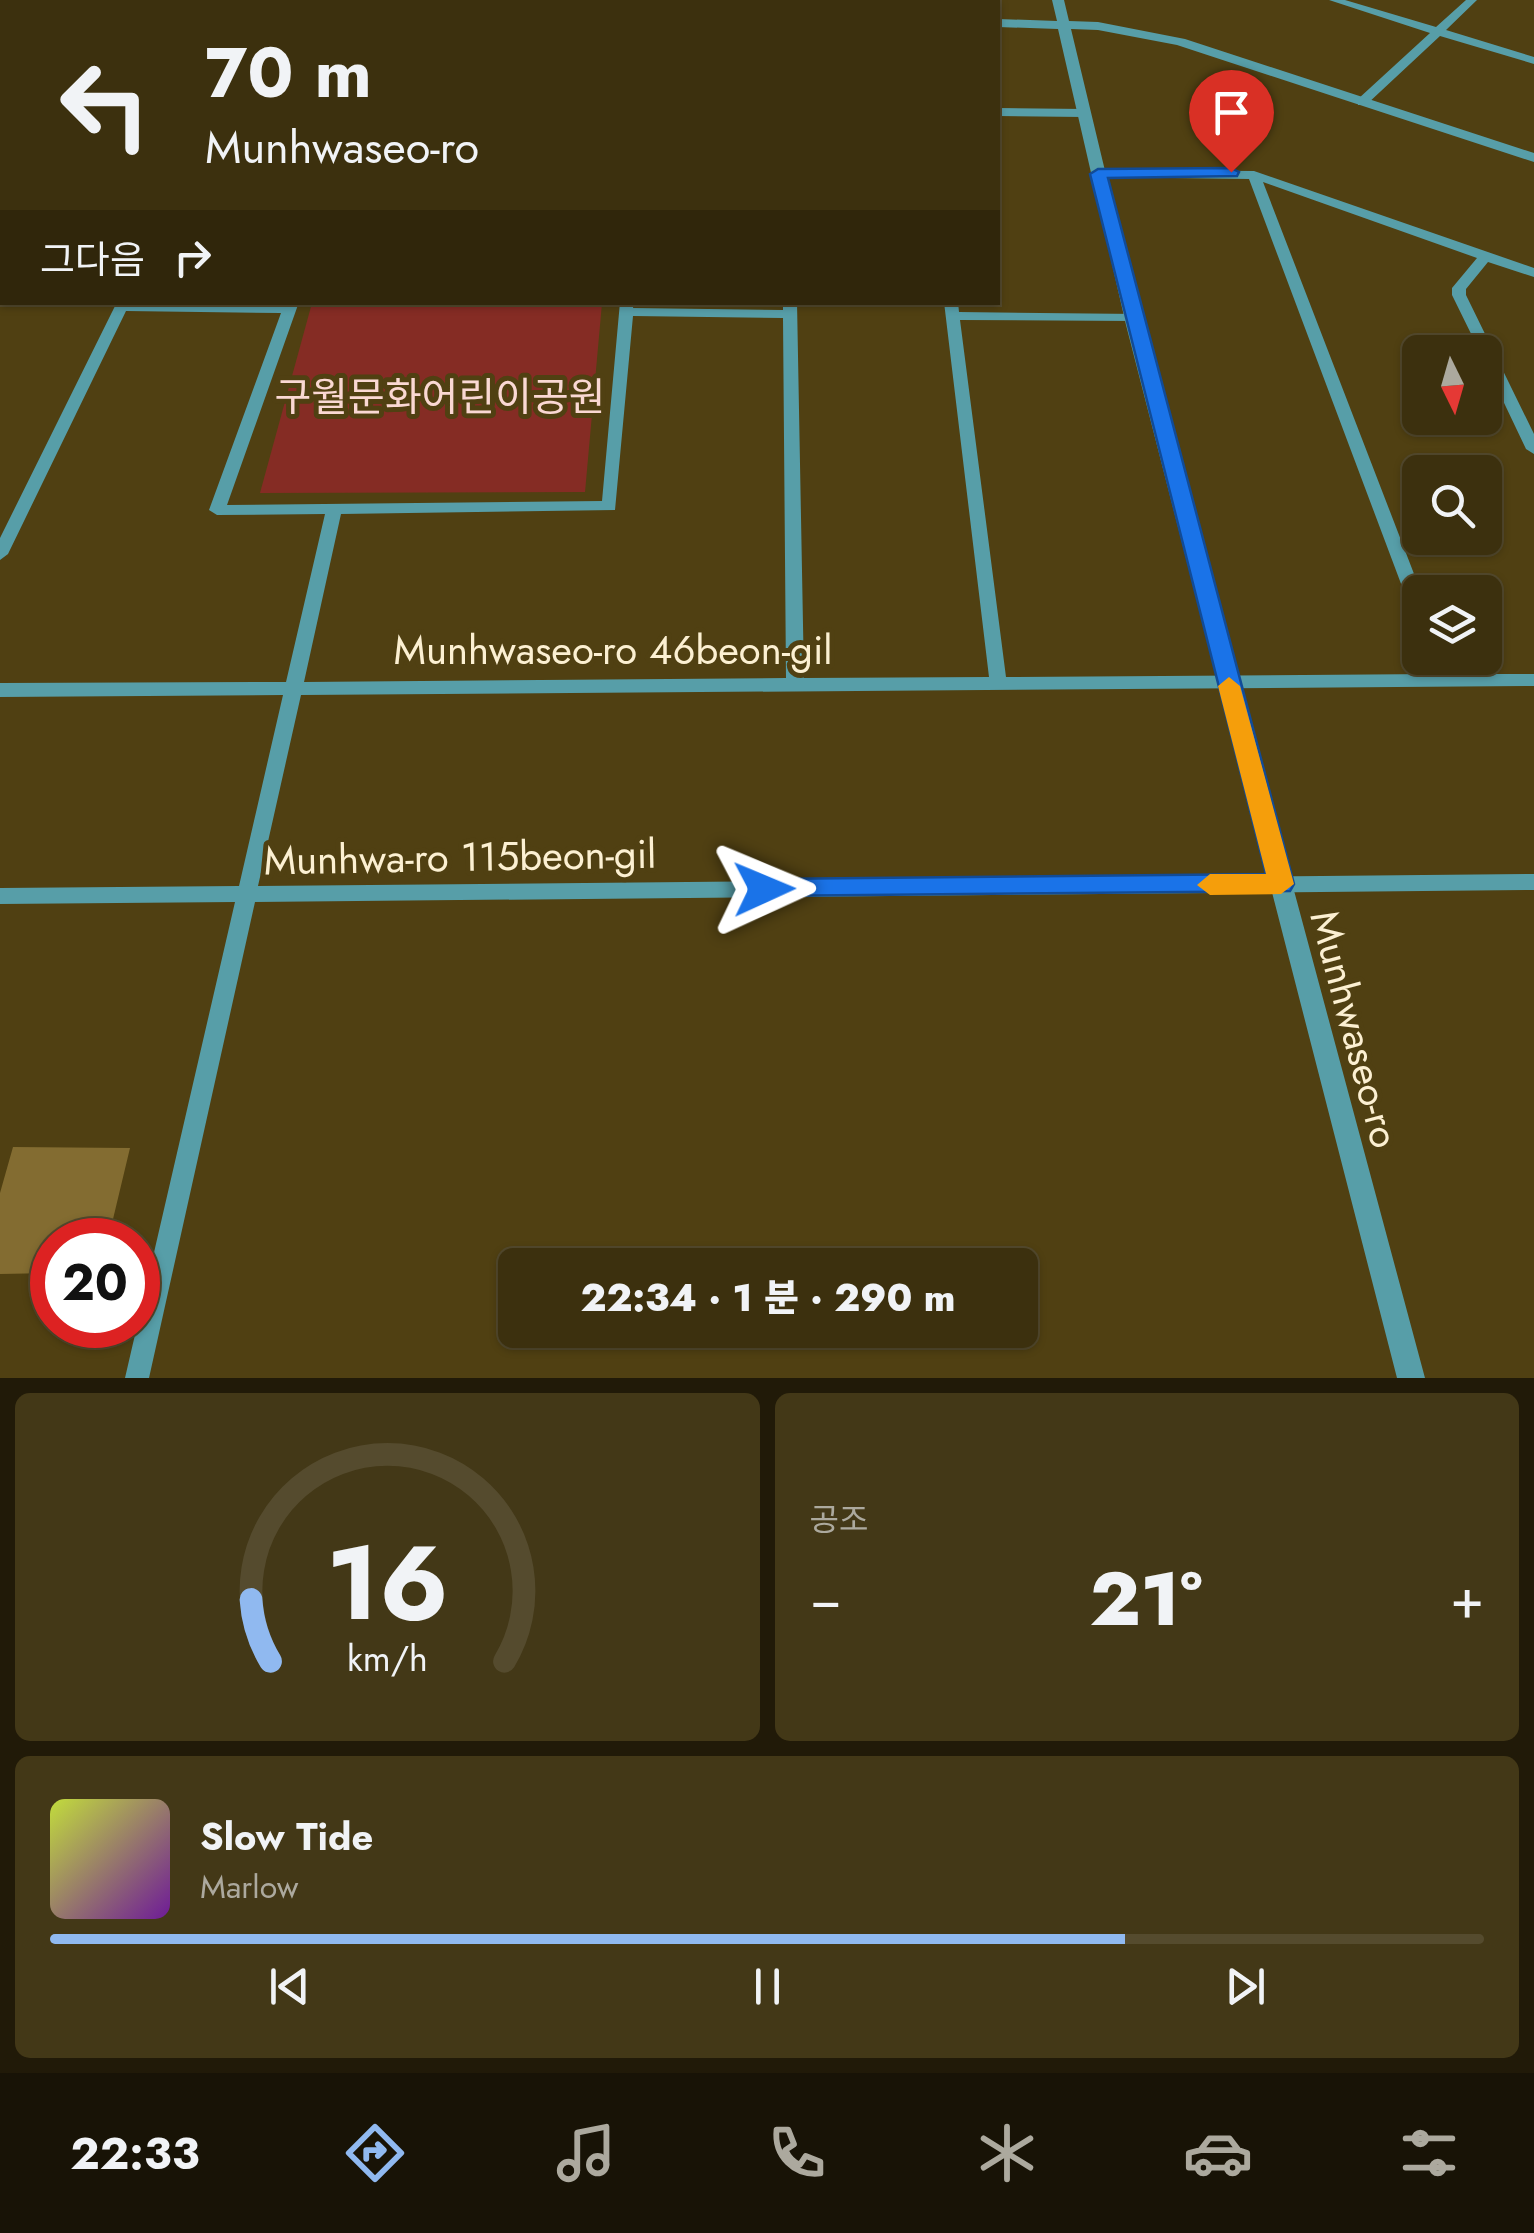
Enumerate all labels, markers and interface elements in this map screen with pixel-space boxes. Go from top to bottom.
text: 70 m [205,22,372,123]
icon: left [40,40,170,170]
pin [1189,70,1274,173]
icon: arrive [1204,85,1259,140]
text: Munhwaseo-ro [205,115,479,180]
icon: right [165,230,220,285]
text: 그다음 [40,232,145,287]
north arrow [1402,335,1502,435]
map controls [1402,335,1502,675]
park label: 구월문화어린이공원 [274,368,606,426]
button: search [1402,455,1502,555]
button: layers [1402,575,1502,675]
street label: Munhwaseo-ro 46beon-gil [394,621,832,679]
street label: Munhwa-ro 115beon-gil [263,825,657,889]
position arrow [712,837,816,941]
street label: Munhwaseo-ro [1295,904,1415,1154]
speed limit sign: 20 [30,1218,160,1348]
text: 22:34 · 1 분 · 290 m [581,1270,955,1325]
text: 공조 [810,1497,868,1543]
text: 16 [326,1508,449,1658]
text: 21° [1089,1545,1203,1653]
text: − [810,1559,842,1639]
text: + [1450,1559,1484,1639]
text: km/h [347,1633,428,1684]
text: Slow Tide [200,1809,373,1864]
text: Marlow [200,1864,298,1910]
icon: previous [262,1959,317,2014]
icon: pause [740,1959,795,2014]
icon: next [1218,1959,1273,2014]
icon: directions [340,2118,410,2188]
icon: music [551,2118,621,2188]
icon: phone [762,2118,832,2188]
icon: climate [972,2118,1042,2188]
icon: car [1183,2118,1253,2188]
icon: filters [1394,2118,1464,2188]
text: 22:33 [70,2121,200,2186]

